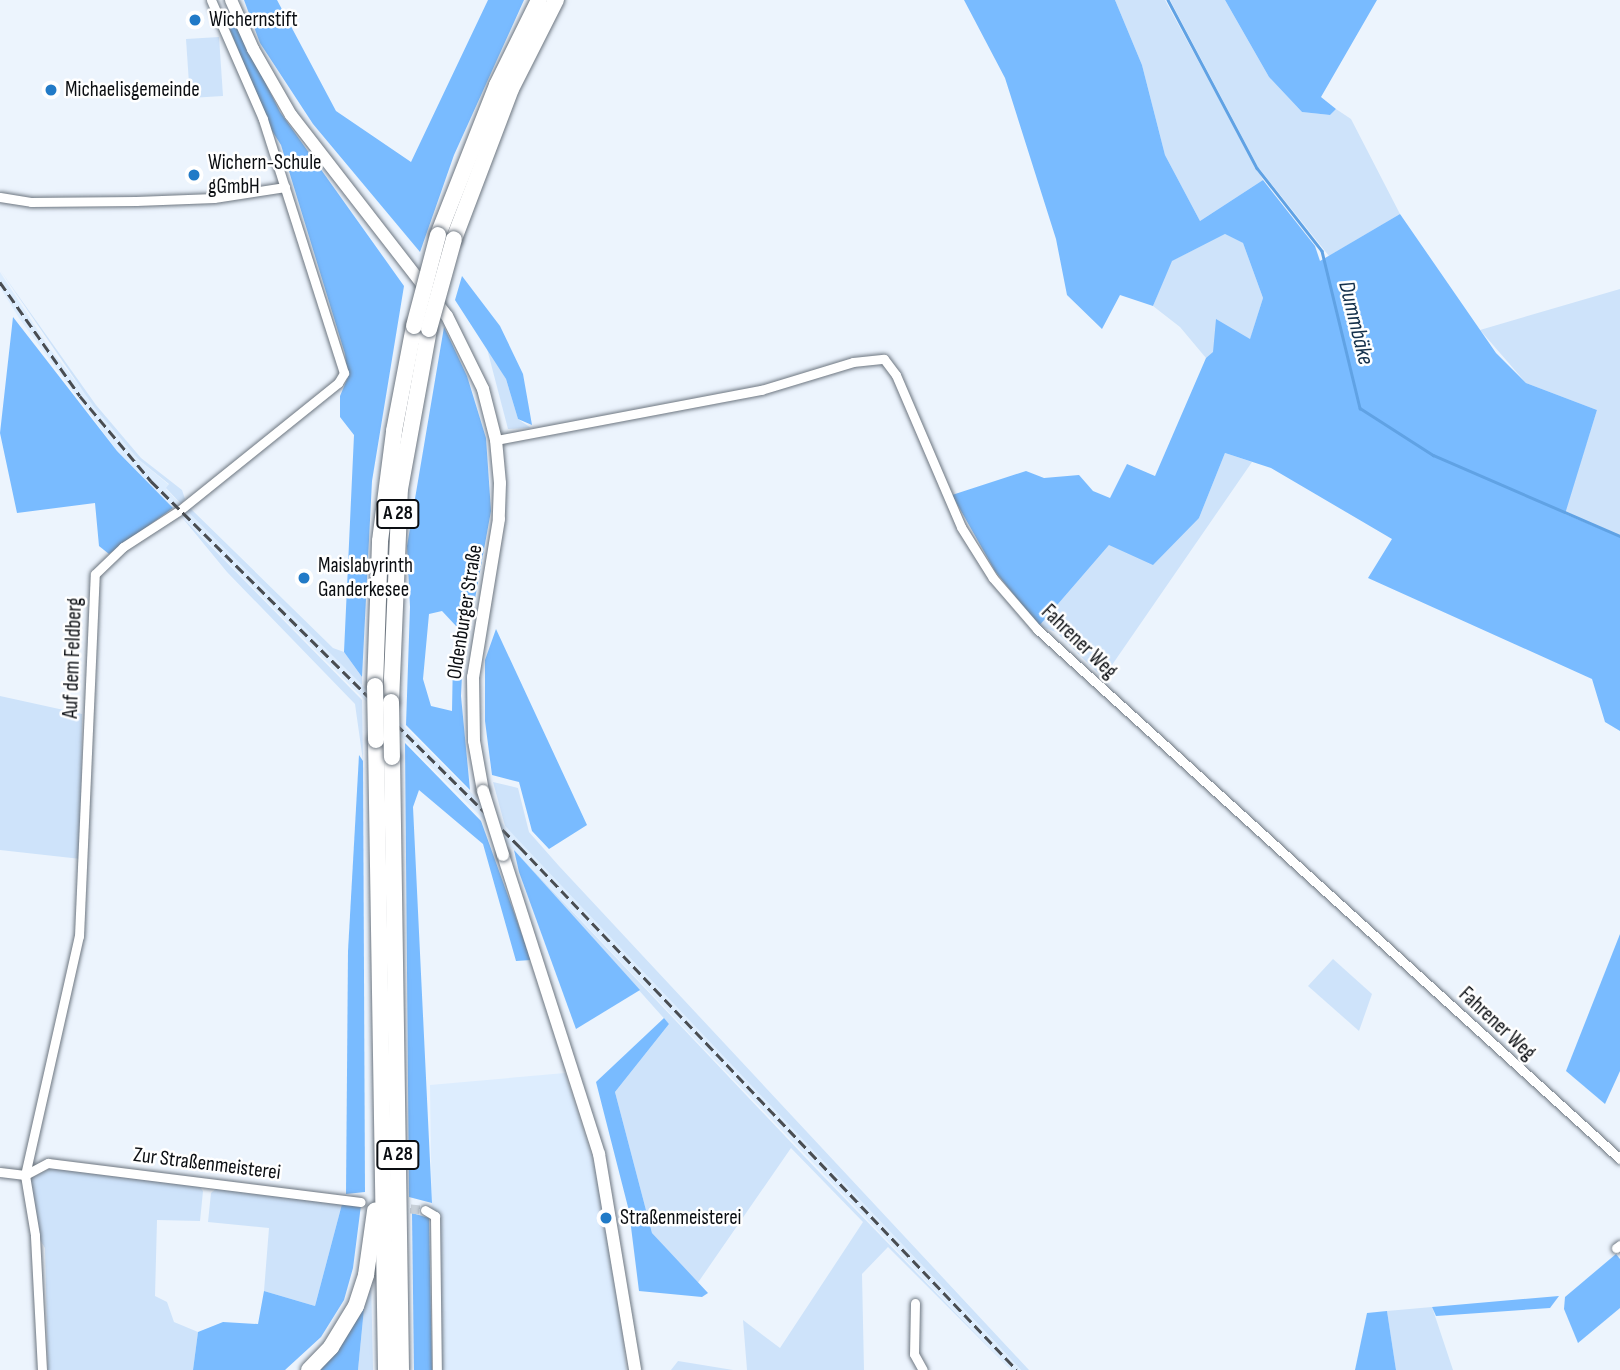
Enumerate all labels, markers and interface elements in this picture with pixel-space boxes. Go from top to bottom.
place label: Wichernstift [209,7,298,33]
marker: Wichernstift [187,12,203,28]
place label: Michaelisgemeinde [65,77,200,103]
marker: Michaelisgemeinde [43,82,59,98]
place label: Wichern-Schule gGmbH [208,150,321,200]
marker: Wichern-Schule gGmbH [186,167,202,183]
water label: Dummbäke [1332,278,1380,368]
road number: A 28 [375,499,421,530]
street label: Oldenburger Straße [442,543,488,681]
place label: Maislabyrinth Ganderkesee [318,553,413,603]
marker: Maislabyrinth Ganderkesee [296,570,312,586]
street label: Auf dem Feldberg [58,597,88,719]
street label: Fahrener Weg [1036,600,1122,684]
street label: Fahrener Weg [1453,982,1541,1066]
road number: A 28 [375,1140,421,1170]
street label: Zur Straßenmeisterei [132,1142,282,1186]
place label: Straßenmeisterei [620,1205,742,1231]
marker: Straßenmeisterei [598,1210,614,1226]

